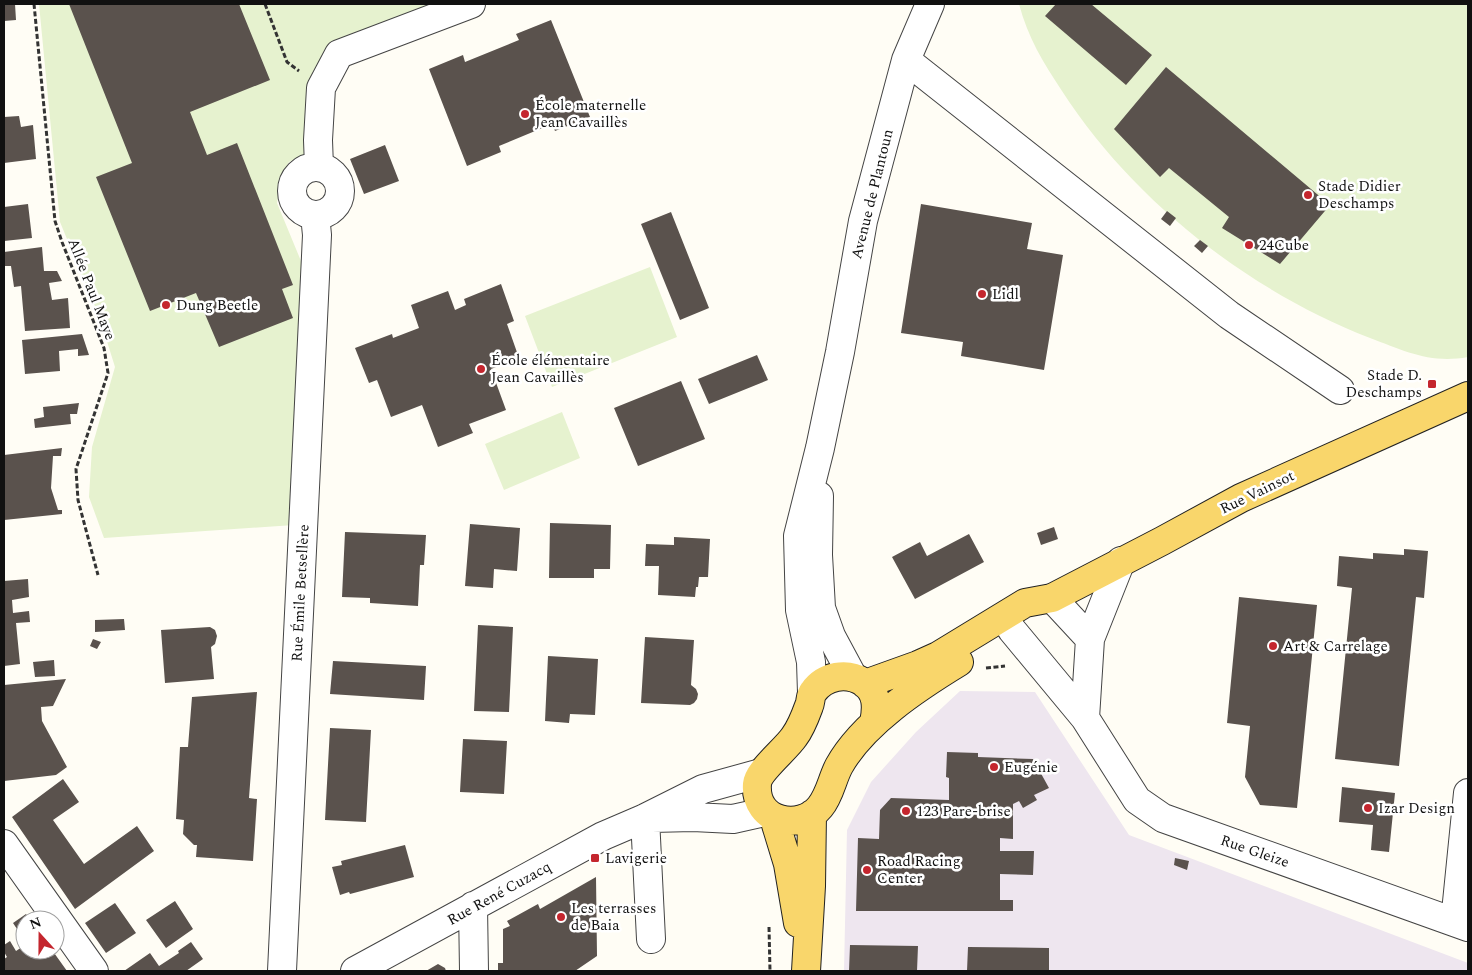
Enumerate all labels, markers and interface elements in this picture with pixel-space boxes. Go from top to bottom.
place label: École maternelle Jean Cavaillès [535,94,646,134]
marker: École maternelle Jean Cavaillès [519,108,531,120]
street label: Avenue de Plantoun [845,126,900,262]
place label: Stade Didier Deschamps [1318,175,1401,215]
marker: Stade Didier Deschamps [1302,189,1314,201]
place label: 24Cube [1259,234,1309,257]
street label: Allée Paul Maye [62,235,122,343]
marker: 24Cube [1243,239,1255,251]
place label: Lidl [992,283,1019,306]
marker: Lidl [976,288,988,300]
place label: Dung Beetle [176,294,258,317]
marker: Dung Beetle [160,299,172,311]
place label: École élémentaire Jean Cavaillès [491,349,610,389]
marker: École élémentaire Jean Cavaillès [475,363,487,375]
place label: Stade D. Deschamps [1346,364,1422,404]
marker: Stade D. Deschamps [1426,378,1438,390]
street label: Rue Vainsot [1216,465,1298,520]
street label: Rue Émile Betsellère [285,524,316,662]
place label: Art & Carrelage [1283,635,1388,658]
marker: Art & Carrelage [1267,640,1279,652]
place label: Eugénie [1004,756,1058,779]
marker: Eugénie [988,761,1000,773]
place label: Izar Design [1378,797,1455,820]
place label: 123 Pare-brise [916,800,1011,823]
marker: Izar Design [1362,802,1374,814]
marker: 123 Pare-brise [900,805,912,817]
street label: Rue Gleize [1217,829,1292,874]
place label: Lavigerie [605,847,667,870]
place label: Road Racing Center [877,850,961,890]
marker: Lavigerie [589,852,601,864]
street label: Rue René Cuzacq [443,855,555,932]
marker: Road Racing Center [861,864,873,876]
place label: Les terrasses de Baia [571,897,657,937]
north arrow [15,910,65,960]
text: N [26,911,45,935]
marker: Les terrasses de Baia [555,911,567,923]

